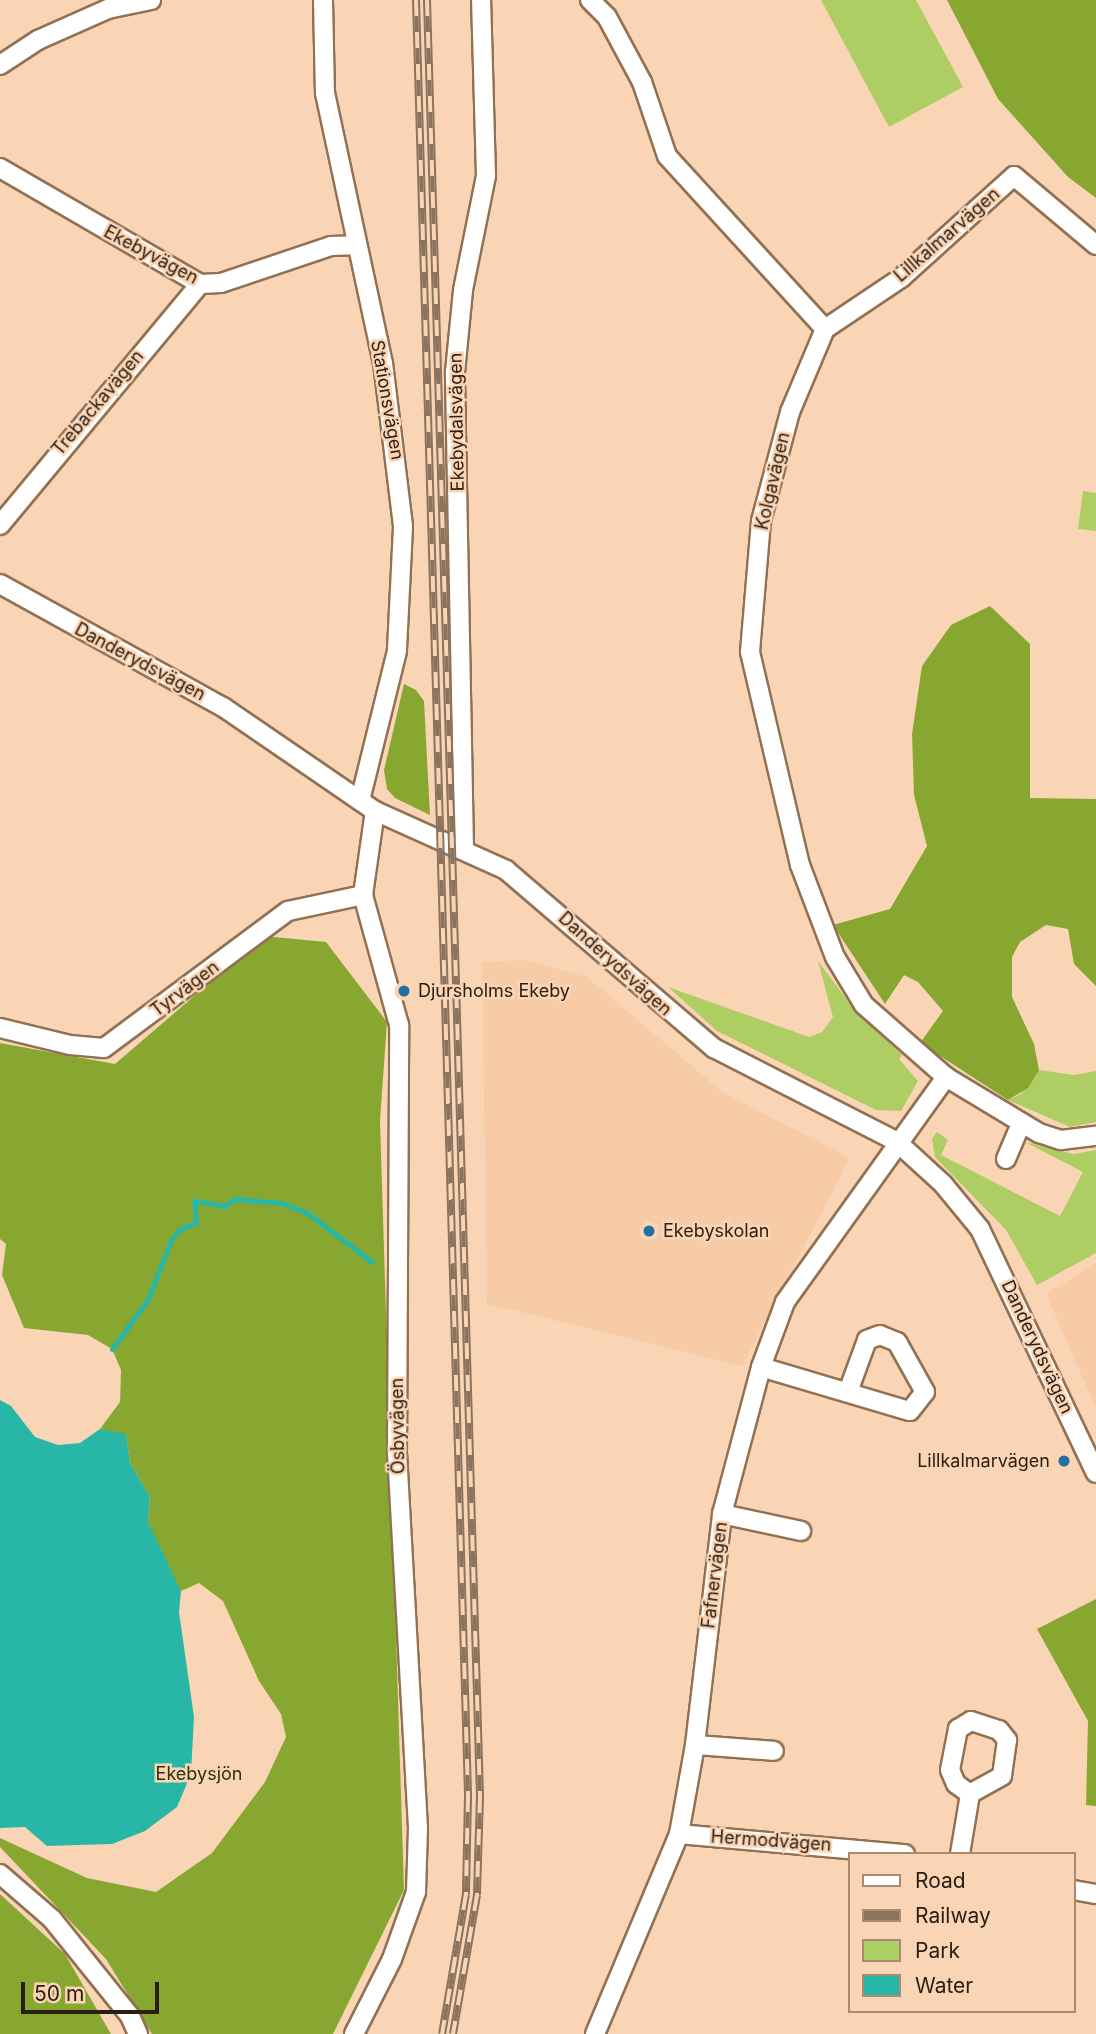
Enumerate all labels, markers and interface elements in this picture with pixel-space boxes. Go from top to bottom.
street label: Lillkalmarvägen [890,183,1004,287]
street label: Ekebyvägen [100,221,202,289]
street label: Stationsvägen [366,338,408,462]
street label: Trebackavägen [48,346,148,460]
street label: Ekebydalsvägen [445,353,469,491]
street label: Kolgavägen [751,430,795,532]
street label: Danderydsvägen [71,618,209,706]
street label: Danderydsvägen [554,907,676,1021]
street label: Tyrvägen [147,956,223,1022]
place label: Djursholms Ekeby [418,980,570,1002]
marker: Djursholms Ekeby [396,983,412,999]
place label: Ekebyskolan [663,1220,769,1242]
marker: Ekebyskolan [641,1223,657,1239]
street label: Danderydsvägen [997,1277,1077,1417]
street label: Ösbyvägen [386,1378,410,1474]
place label: Lillkalmarvägen [917,1450,1050,1472]
marker: Lillkalmarvägen [1056,1453,1072,1469]
street label: Fafnervägen [698,1520,732,1630]
park label: Ekebysjön [156,1763,242,1785]
street label: Hermodvägen [710,1826,832,1856]
legend [848,1852,1075,2013]
text: Road [915,1868,966,1893]
text: Railway [915,1903,991,1928]
text: Park [915,1938,960,1963]
scale bar [24,1968,163,2012]
text: Water [915,1973,973,1998]
text: 50 m [34,1981,84,2006]

